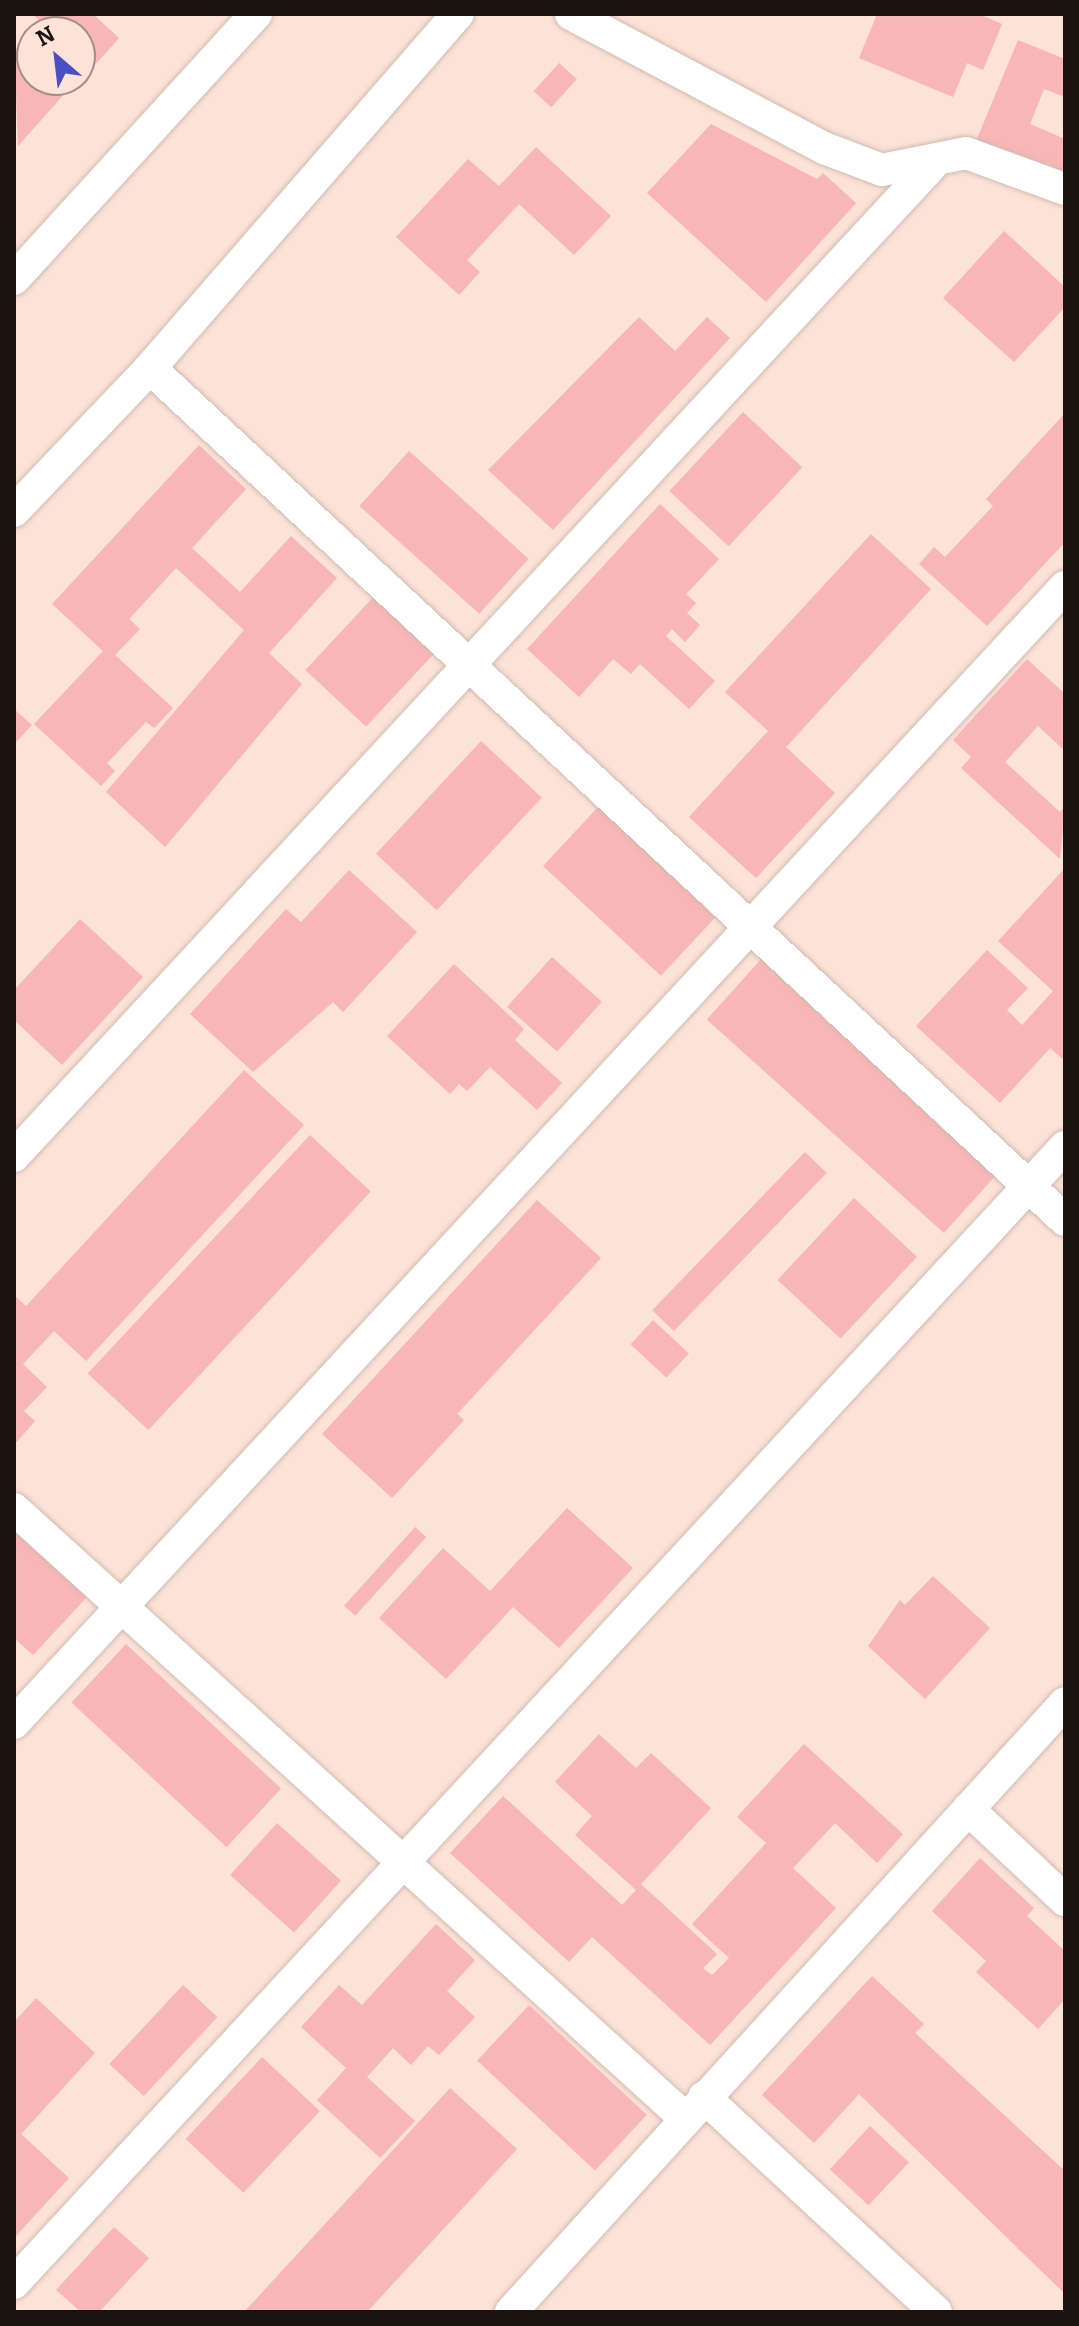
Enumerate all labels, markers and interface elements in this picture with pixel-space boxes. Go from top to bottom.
north arrow [16,16,96,96]
text: N [32,20,59,52]

